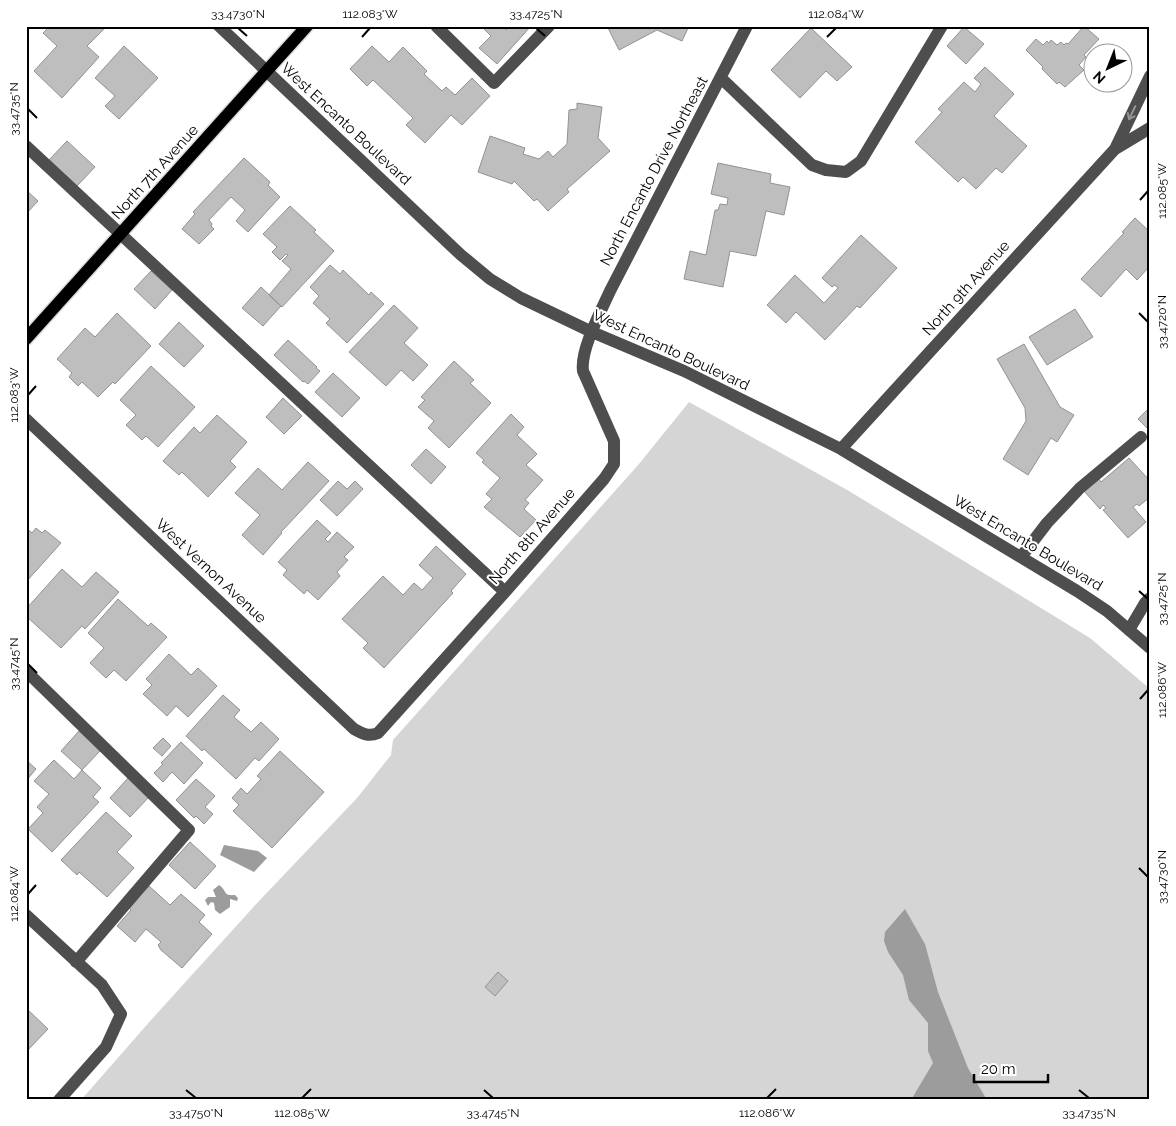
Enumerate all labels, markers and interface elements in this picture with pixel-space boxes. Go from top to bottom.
text: 33.4730°N [211,7,265,21]
text: 112.083°W [342,7,398,21]
text: 33.4725°N [509,7,563,21]
text: 112.084°W [808,7,864,21]
north arrow [1084,42,1134,92]
street label: West Encanto Boulevard [277,59,415,189]
text: N [1090,68,1108,87]
street label: North Encanto Drive Northeast [596,73,712,269]
text: 33.4735°N [7,82,21,136]
one-way arrow [1127,105,1137,120]
street label: North 7th Avenue [108,121,202,223]
text: 112.085°W [1155,163,1169,219]
street label: North 9th Avenue [919,237,1014,339]
text: 33.4720°N [1155,295,1169,349]
street label: West Encanto Boulevard [590,306,752,394]
text: 112.083°W [7,367,21,423]
street label: North 8th Avenue [485,484,579,588]
street label: West Encanto Boulevard [950,491,1106,595]
street label: West Vernon Avenue [152,515,270,627]
text: 33.4725°N [1155,572,1169,626]
text: 33.4745°N [7,638,21,690]
text: 112.086°W [1155,661,1169,718]
text: 33.4730°N [1155,850,1169,904]
text: 112.084°W [7,866,21,922]
scale bar [974,1051,1047,1083]
text: 20 m [981,1060,1016,1078]
text: 33.4750°N [169,1106,223,1120]
text: 112.085°W [274,1106,330,1120]
text: 33.4745°N [467,1106,519,1120]
text: 112.086°W [739,1106,796,1120]
text: 33.4735°N [1062,1106,1116,1120]

